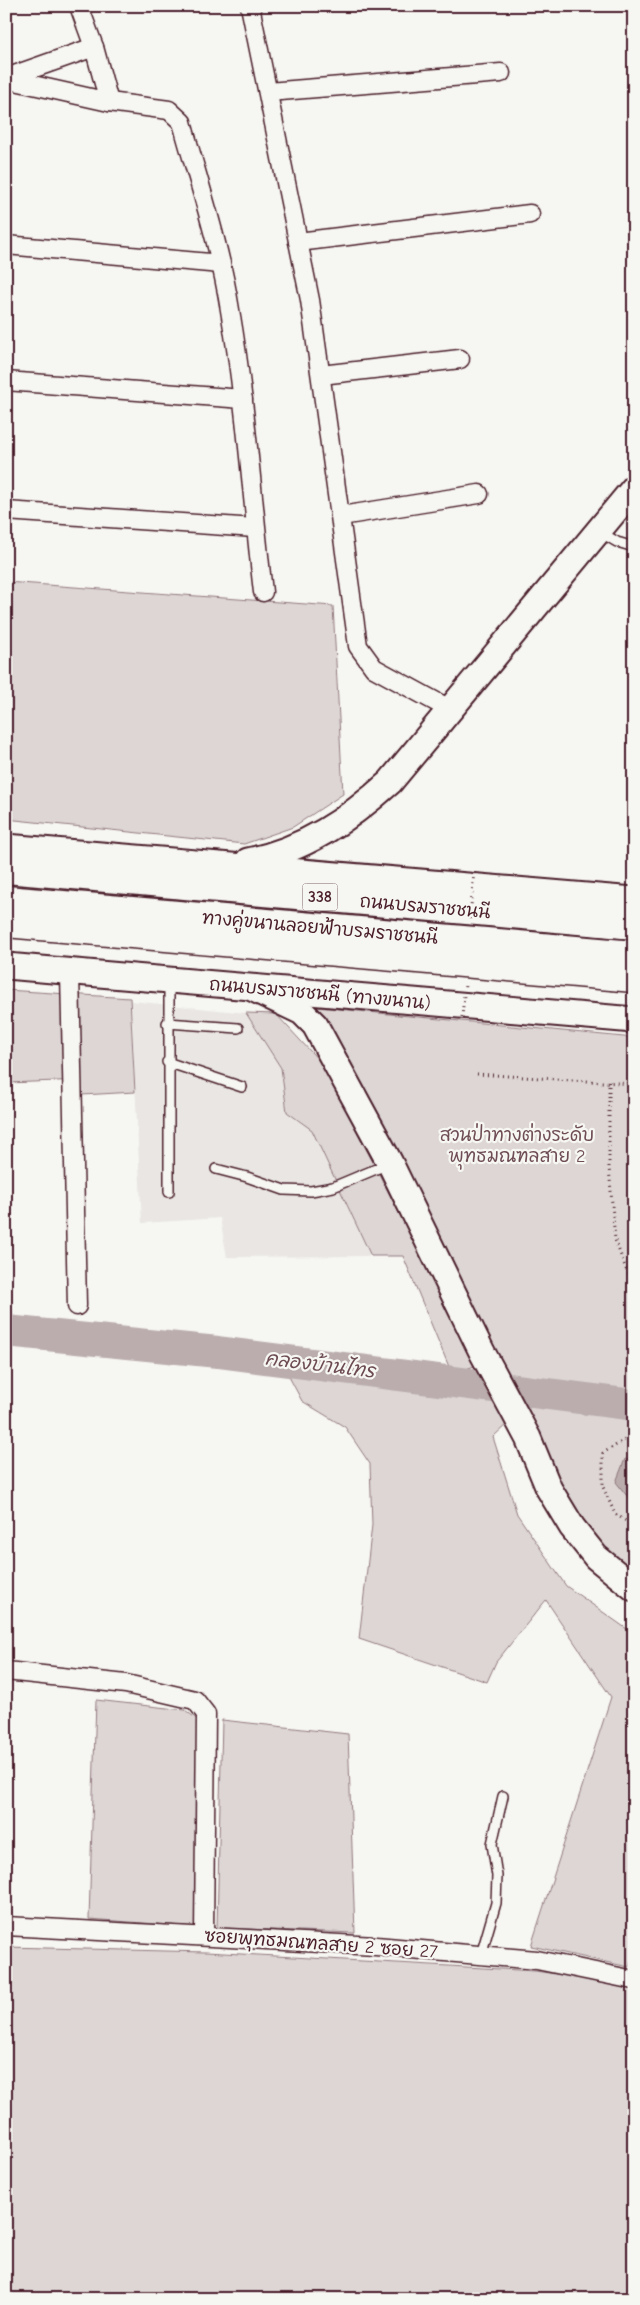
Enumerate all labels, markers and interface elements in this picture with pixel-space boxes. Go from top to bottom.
road number: 338 [302,884,338,910]
street label: ถนนบรมราชชนนี [359,889,491,923]
street label: ทางคู่ขนานลอยฟ้าบรมราชชนนี [201,904,439,952]
street label: ถนนบรมราชชนนี (ทางขนาน) [208,972,432,1014]
park label: สวนป่าทางต่างระดับ พุทธมณฑลสาย 2 [440,1123,594,1170]
water label: คลองบ้านไทร [264,1345,378,1383]
street label: ซอยพุทธมณฑลสาย 2 ซอย 27 [204,1925,439,1966]

